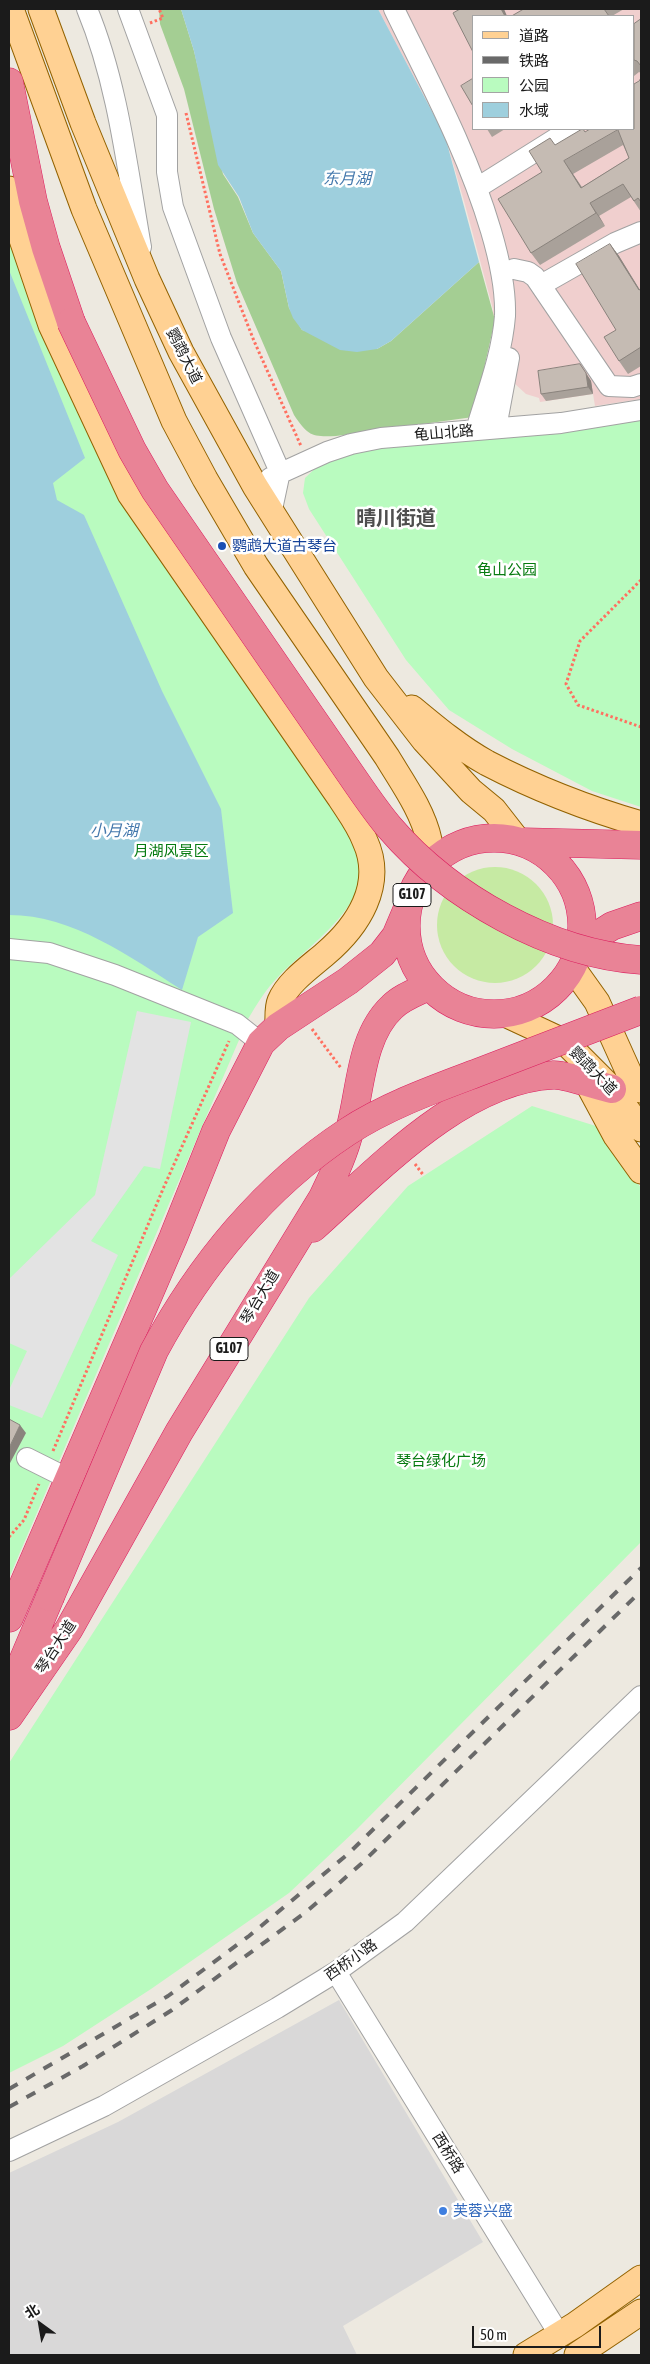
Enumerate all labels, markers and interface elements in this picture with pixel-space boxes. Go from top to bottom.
legend [472,15,635,130]
text: 道路 [519,27,549,44]
text: 铁路 [519,52,549,69]
text: 公园 [519,77,549,94]
text: 水域 [519,102,549,119]
water label: 东月湖 [323,169,371,189]
street label: 鹦鹉大道 [162,325,206,387]
street label: 龟山北路 [413,421,475,445]
district label: 晴川街道 [356,507,436,531]
place label: 鹦鹉大道古琴台 [232,537,337,555]
marker: 鹦鹉大道古琴台 [216,540,228,552]
park label: 龟山公园 [477,561,537,579]
water label: 小月湖 [90,821,138,841]
park label: 月湖风景区 [134,842,208,860]
road number: G107 [393,884,431,906]
street label: 鹦鹉大道 [566,1043,620,1099]
street label: 琴台大道 [237,1267,283,1327]
road number: G107 [210,1338,248,1360]
park label: 琴台绿化广场 [396,1452,486,1470]
street label: 琴台大道 [32,1617,80,1677]
street label: 西桥小路 [321,1935,381,1985]
street label: 西桥路 [428,2129,468,2177]
place label: 芙蓉兴盛 [453,2202,513,2220]
marker: 芙蓉兴盛 [437,2205,449,2217]
north arrow [15,2299,65,2349]
text: 北 [22,2301,42,2322]
scale bar [475,2316,604,2348]
text: 50 m [480,2326,507,2343]

